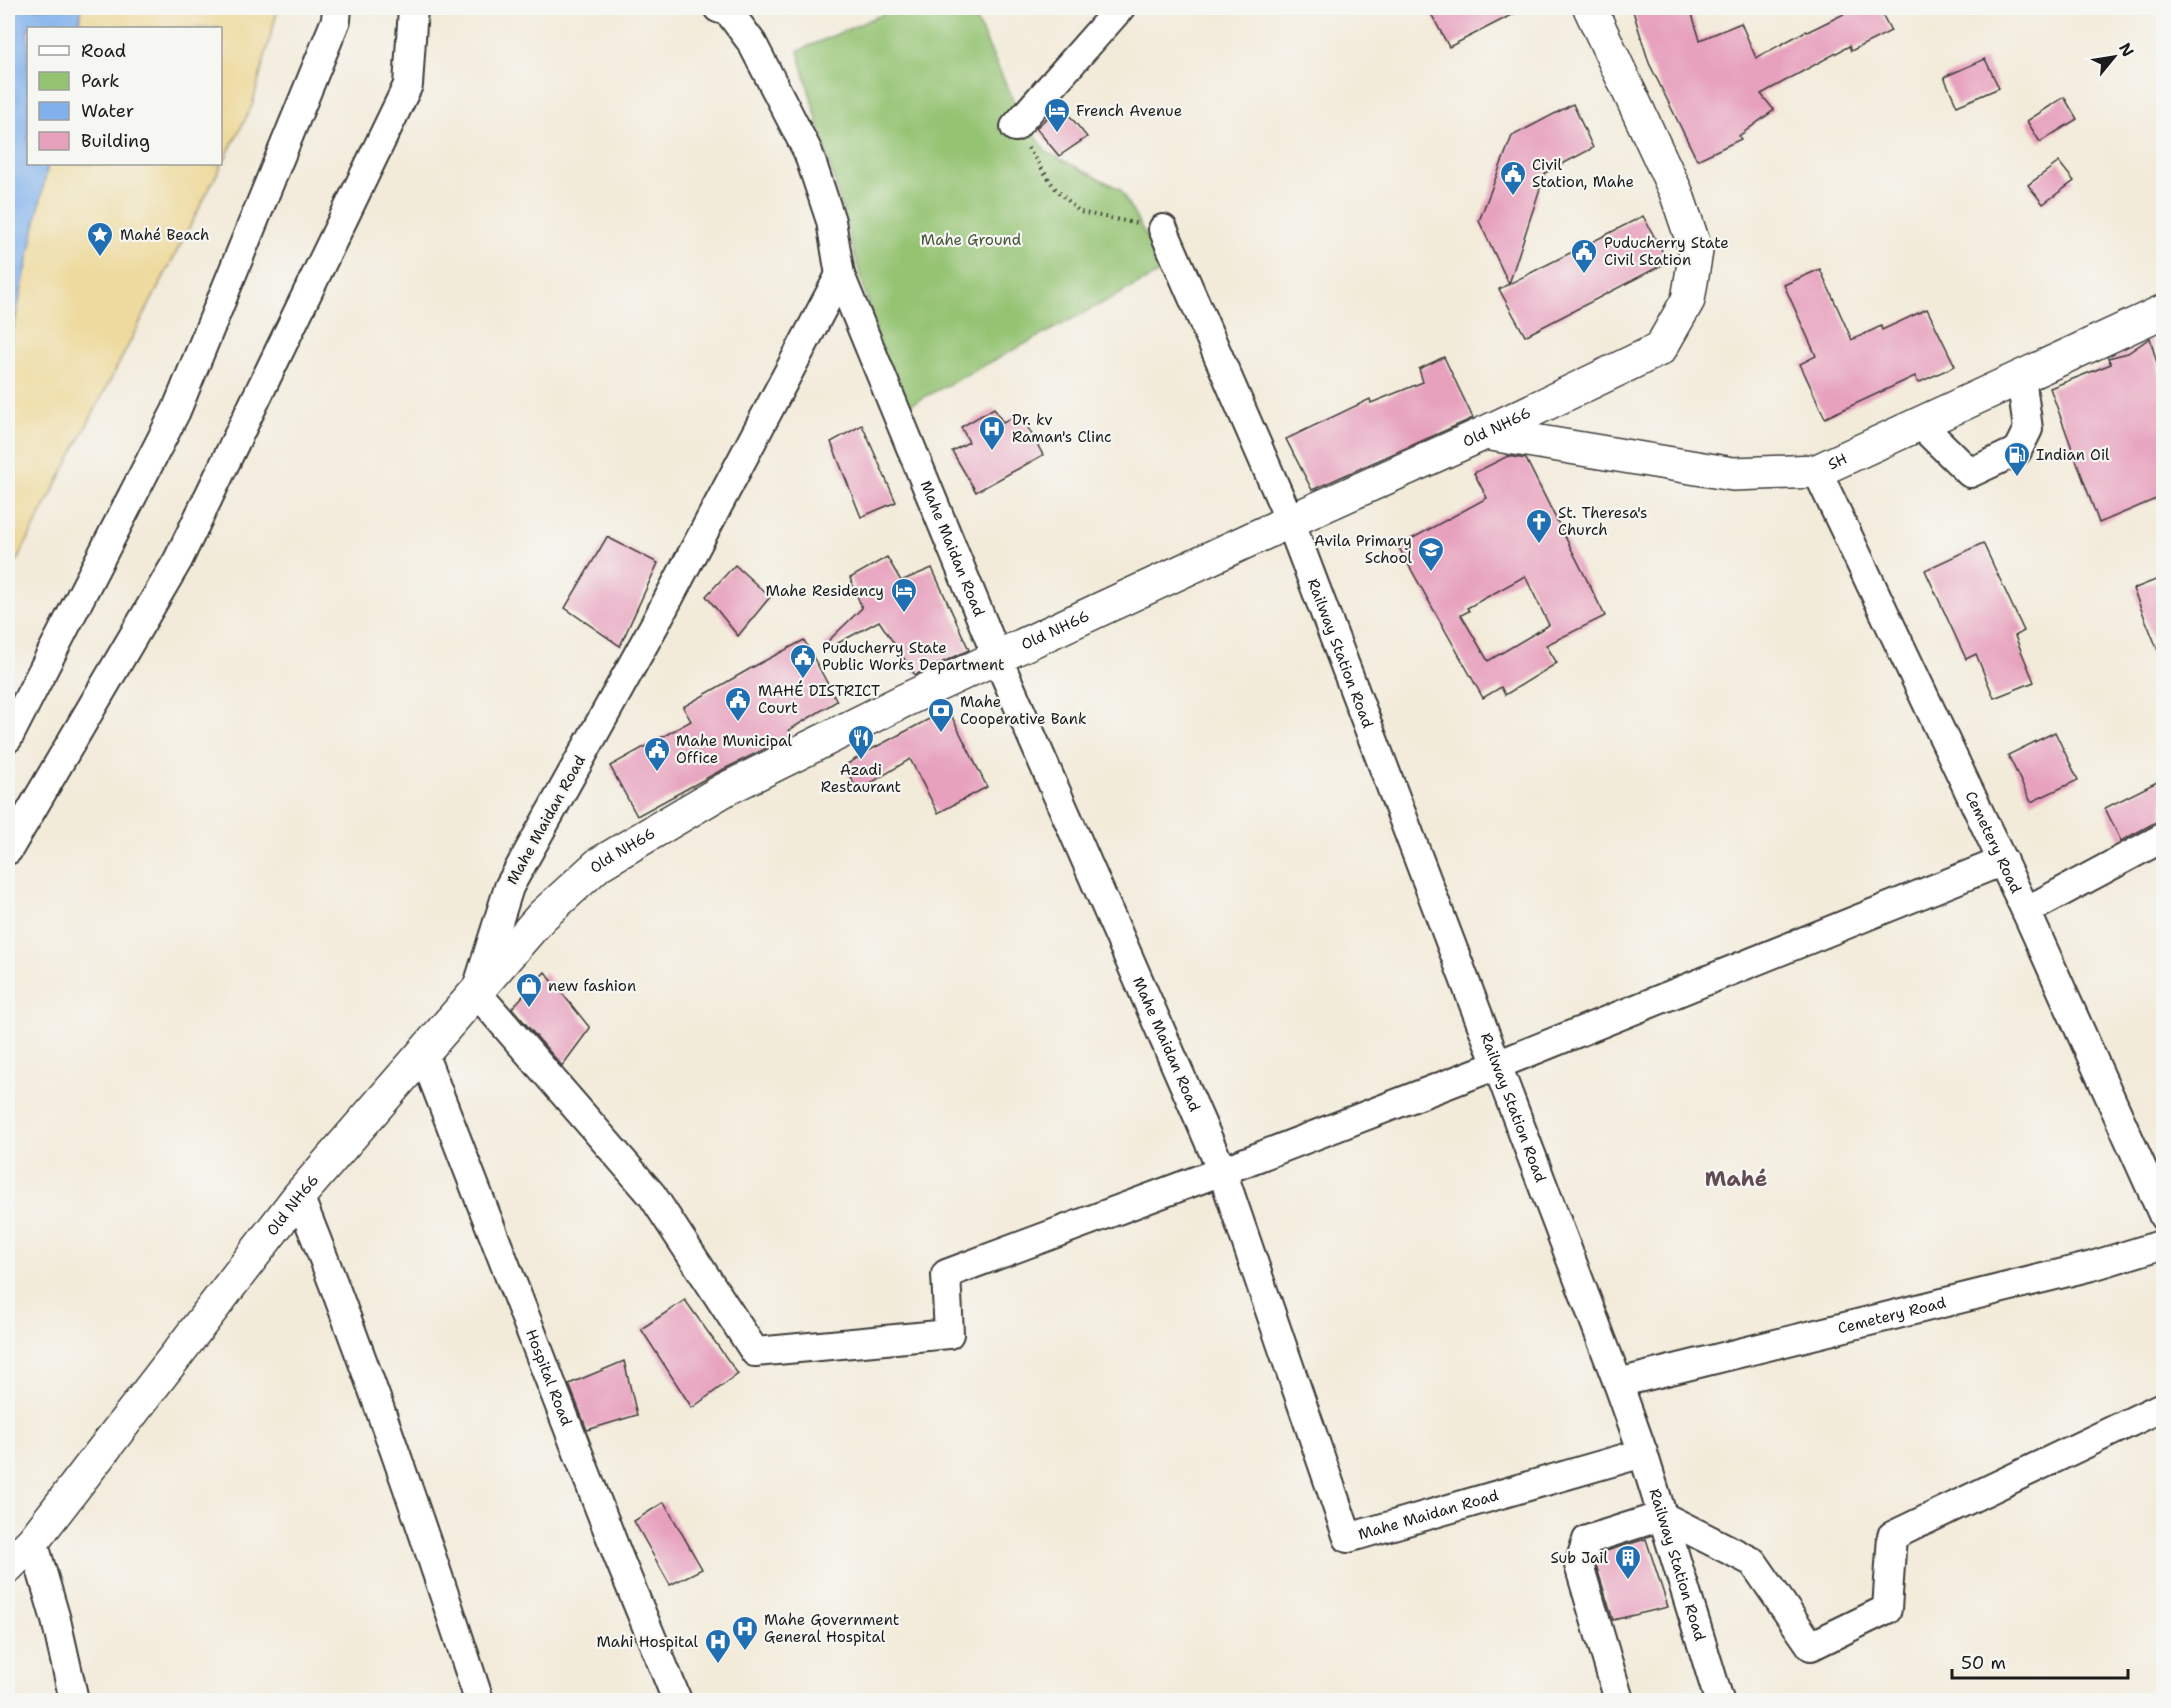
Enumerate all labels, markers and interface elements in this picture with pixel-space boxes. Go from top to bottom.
legend [27,27,222,165]
north arrow [2084,27,2144,87]
text: Road [81,39,126,63]
text: N [2114,39,2139,60]
text: Park [81,69,120,93]
hotel icon: French Avenue [1042,96,1072,134]
text: Water [81,99,134,123]
place label: French Avenue [1076,101,1182,121]
text: Building [81,129,150,153]
place label: Civil Station, Mahe [1532,155,1634,192]
public building icon: Civil Station, Mahe [1498,159,1528,197]
place icon: Mahé Beach [85,220,115,258]
place label: Mahé Beach [120,225,209,245]
park label: Mahe Ground [921,230,1022,250]
place label: Puducherry State Civil Station [1604,233,1729,270]
public building icon: Puducherry State Civil Station [1569,237,1599,275]
street label: Old NH66 [1460,403,1534,452]
place label: Dr. kv Raman's Clinc [1012,410,1112,447]
hospital icon: Dr. kv Raman's Clinc [977,414,1007,452]
fuel station icon: Indian Oil [2002,440,2032,478]
place label: Indian Oil [2036,445,2110,465]
street label: SH [1825,448,1850,475]
street label: Mahe Maidan Road [916,478,989,620]
place label: St. Theresa's Church [1558,503,1647,540]
church icon: St. Theresa's Church [1524,507,1554,545]
place label: Avila Primary School [1314,531,1412,568]
school or university icon: Avila Primary School [1416,535,1446,573]
hotel icon: Mahe Residency [889,576,919,614]
street label: Railway Station Road [1303,576,1378,731]
place label: Mahe Residency [766,581,884,601]
street label: Old NH66 [1018,606,1093,655]
place label: Puducherry State Public Works Department [822,638,1005,675]
public building icon: Puducherry State Public Works Department [788,642,818,680]
place label: MAHÉ DISTRICT Court [758,680,880,718]
public building icon: MAHÉ DISTRICT Court [723,685,753,723]
place label: Mahe Cooperative Bank [960,692,1087,729]
bank icon: Mahe Cooperative Bank [926,696,956,734]
restaurant icon: Azadi Restaurant [846,723,876,761]
place label: Mahe Municipal Office [676,731,792,768]
public building icon: Mahe Municipal Office [642,735,672,773]
street label: Mahe Maidan Road [502,751,590,888]
place label: Azadi Restaurant [821,760,901,797]
street label: Cemetery Road [1961,788,2026,897]
street label: Old NH66 [585,823,659,878]
shop icon: new fashion [514,971,544,1009]
street label: Mahe Maidan Road [1128,974,1205,1115]
place label: new fashion [548,976,636,996]
street label: Railway Station Road [1476,1030,1551,1186]
district label: Mahé [1705,1165,1767,1193]
street label: Old NH66 [262,1170,323,1240]
street label: Cemetery Road [1836,1292,1948,1338]
street label: Hospital Road [521,1326,577,1429]
street label: Mahe Maidan Road [1356,1485,1501,1545]
street label: Railway Station Road [1645,1486,1710,1644]
building icon: Sub Jail [1613,1543,1643,1581]
place label: Sub Jail [1551,1548,1608,1568]
place label: Mahe Government General Hospital [764,1610,899,1647]
hospital icon: Mahe Government General Hospital [730,1614,760,1652]
hospital icon: Mahi Hospital [703,1627,733,1665]
place label: Mahi Hospital [596,1632,698,1652]
scale bar [1952,1642,2128,1680]
text: 50 m [1961,1651,2006,1675]

